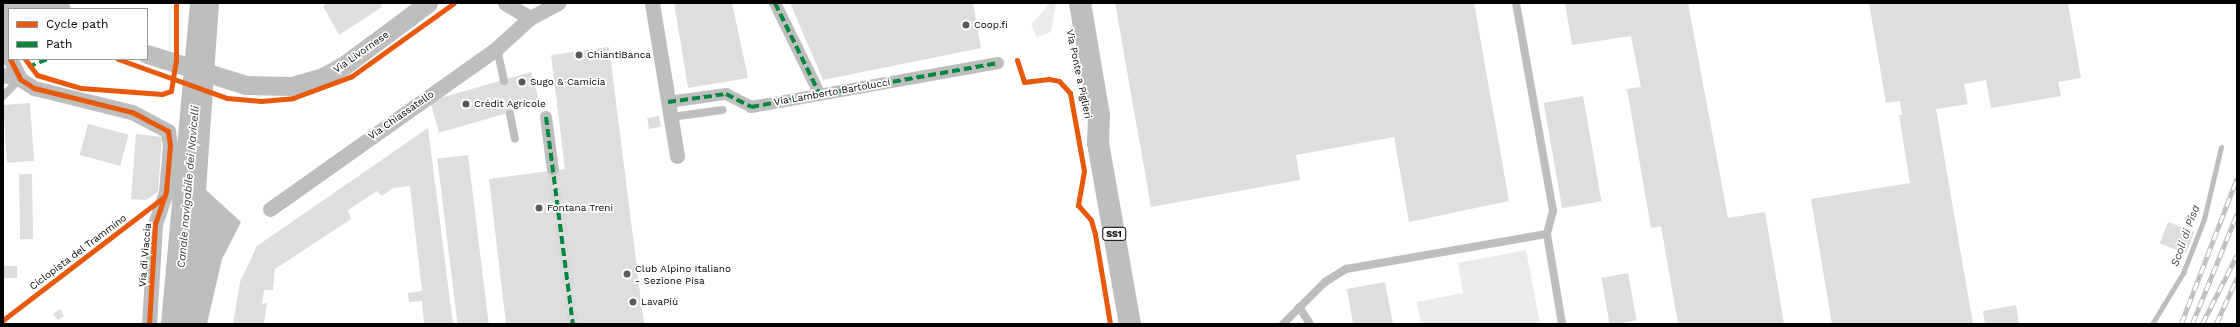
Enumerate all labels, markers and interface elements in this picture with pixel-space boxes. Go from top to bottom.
legend [8,8,148,60]
text: Cycle path [46,17,108,31]
place label: Coop.fi [974,19,1008,31]
marker: Coop.fi [961,20,971,30]
street label: Via Livornese [331,28,391,76]
street label: Via Ponte a Piglieri [1064,28,1094,120]
text: Path [46,37,72,51]
place label: ChiantiBanca [587,49,651,61]
marker: ChiantiBanca [574,50,584,60]
place label: Sugo & Camicia [530,76,606,88]
street label: Via Lamberto Bartolucci [773,76,891,108]
marker: Sugo & Camicia [517,77,527,87]
street label: Via Chiassatello [366,88,436,142]
place label: Crédit Agricole [474,98,546,110]
marker: Crédit Agricole [461,99,471,109]
water label: Canale navigabile dei Navicelli [175,105,203,269]
place label: Fontana Treni [547,202,614,214]
marker: Fontana Treni [534,203,544,213]
water label: Scoli di Pisa [2169,203,2203,269]
street label: Ciclopista del Trammino [27,211,129,293]
street label: Via di Viaccia [136,222,154,288]
road number: SS1 [1102,227,1126,241]
place label: Club Alpino Italiano - Sezione Pisa [635,262,731,286]
marker: Club Alpino Italiano - Sezione Pisa [622,269,632,279]
place label: LavaPiù [641,296,678,308]
marker: LavaPiù [628,297,638,307]

